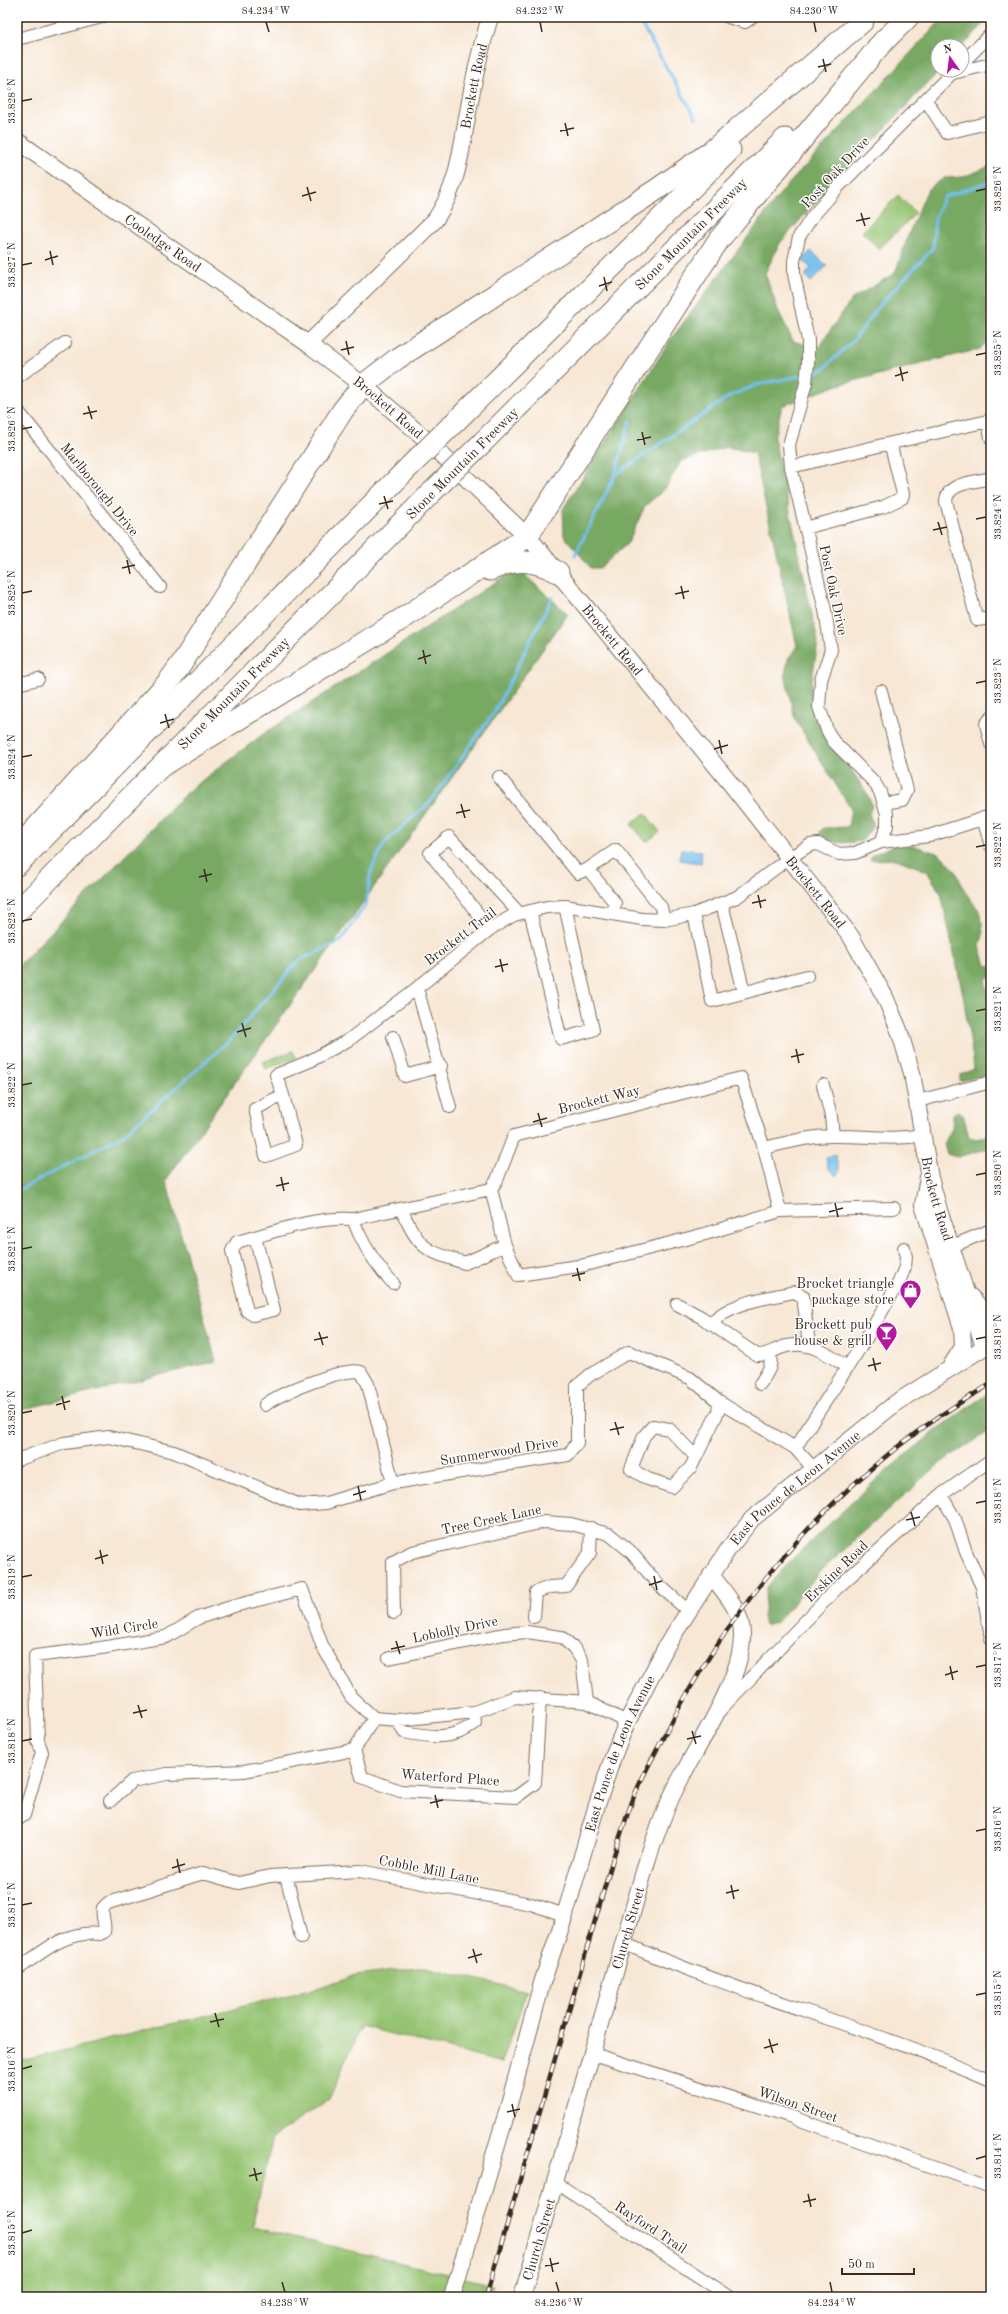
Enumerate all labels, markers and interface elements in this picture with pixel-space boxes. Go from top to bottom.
text: 84.234°W [242,6,290,16]
text: 84.232°W [516,6,564,16]
text: 84.230°W [790,6,838,16]
north arrow [930,38,970,78]
street label: Brockett Road [459,42,490,130]
text: N [943,43,954,56]
text: 33.828°N [7,78,17,124]
street label: Post Oak Drive [799,134,872,211]
text: 33.826°N [993,166,1003,212]
street label: Stone Mountain Freeway [633,175,750,293]
street label: Cooledge Road [122,212,203,275]
text: 33.827°N [7,242,17,288]
text: 33.825°N [993,330,1003,376]
street label: Brockett Road [350,374,425,442]
street label: Stone Mountain Freeway [404,405,522,522]
text: 33.826°N [7,406,17,452]
street label: Marlborough Drive [58,440,141,539]
text: 33.824°N [993,494,1003,540]
street label: Post Oak Drive [817,544,849,637]
text: 33.825°N [7,570,17,616]
street label: Brockett Road [579,602,645,679]
street label: Stone Mountain Freeway [176,634,293,753]
text: 33.823°N [993,658,1003,704]
text: 33.824°N [7,734,17,780]
text: 33.822°N [993,822,1003,868]
street label: Brockett Road [783,854,848,931]
text: 33.823°N [7,898,17,944]
street label: Brockett Trail [422,905,499,968]
text: 33.821°N [993,986,1003,1032]
text: 33.822°N [7,1062,17,1108]
street label: Brockett Way [557,1083,642,1117]
text: 33.820°N [993,1150,1003,1196]
street label: Brockett Road [918,1155,955,1243]
text: 33.821°N [7,1226,17,1272]
place label: Brocket triangle package store [796,1277,894,1307]
shop icon: Brocket triangle package store [897,1278,923,1311]
text: 33.819°N [993,1314,1003,1360]
place label: Brockett pub house & grill [794,1318,872,1348]
bar icon: Brockett pub house & grill [874,1319,900,1352]
text: 33.820°N [7,1390,17,1436]
street label: East Ponce de Leon Avenue [728,1429,863,1548]
street label: Summerwood Drive [439,1436,559,1468]
text: 33.818°N [993,1478,1003,1524]
street label: Tree Creek Lane [440,1503,543,1537]
street label: Erskine Road [802,1538,871,1605]
text: 33.819°N [7,1554,17,1600]
street label: Loblolly Drive [411,1614,499,1646]
street label: Wild Circle [89,1617,159,1641]
text: 33.817°N [993,1642,1003,1688]
street label: East Ponce de Leon Avenue [583,1673,658,1834]
text: 33.818°N [7,1718,17,1764]
street label: Waterford Place [400,1768,500,1788]
text: 33.816°N [993,1806,1003,1852]
street label: Cobble Mill Lane [377,1853,480,1887]
text: 33.817°N [7,1882,17,1928]
street label: Church Street [610,1885,647,1971]
text: 33.815°N [993,1970,1003,2016]
text: 33.816°N [7,2046,17,2092]
street label: Wilson Street [756,2085,840,2125]
text: 33.814°N [993,2133,1003,2179]
street label: Church Street [521,2197,558,2282]
street label: Rayford Trail [612,2199,689,2256]
text: 33.815°N [7,2210,17,2256]
scale bar [842,2250,914,2276]
text: 50 m [848,2258,875,2271]
text: 84.238°W [261,2298,309,2308]
text: 84.236°W [535,2298,583,2308]
text: 84.234°W [808,2298,856,2308]

